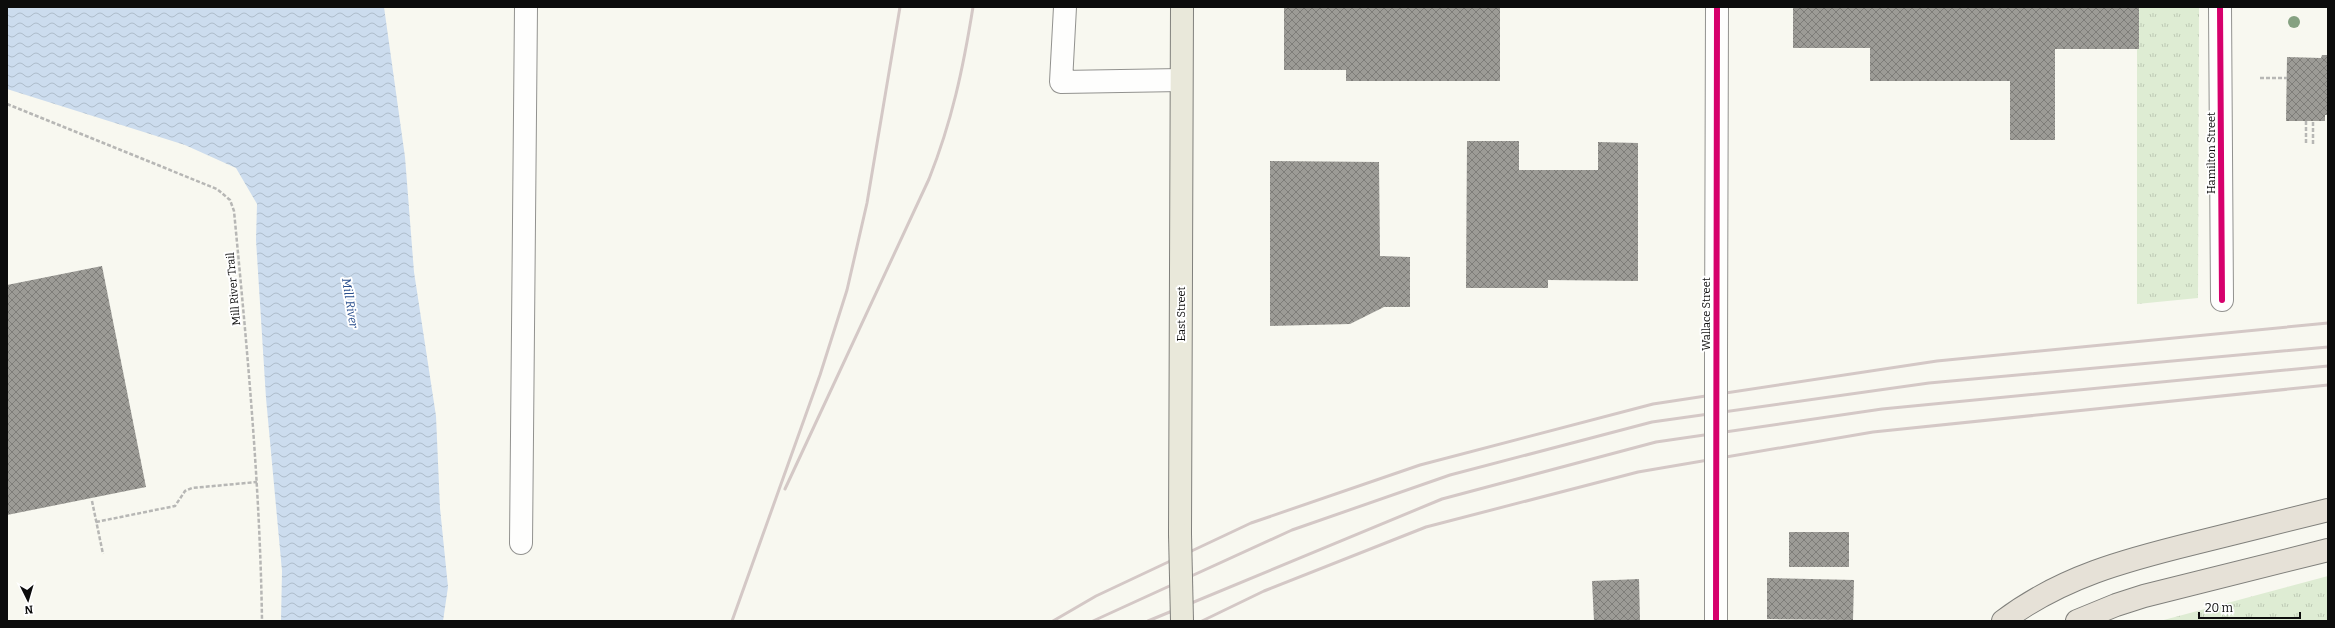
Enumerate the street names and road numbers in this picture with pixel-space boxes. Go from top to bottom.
street label: Hamilton Street [2205,112,2218,194]
street label: Mill River Trail [224,252,243,326]
street label: Wallace Street [1700,277,1713,351]
street label: East Street [1175,286,1188,342]

